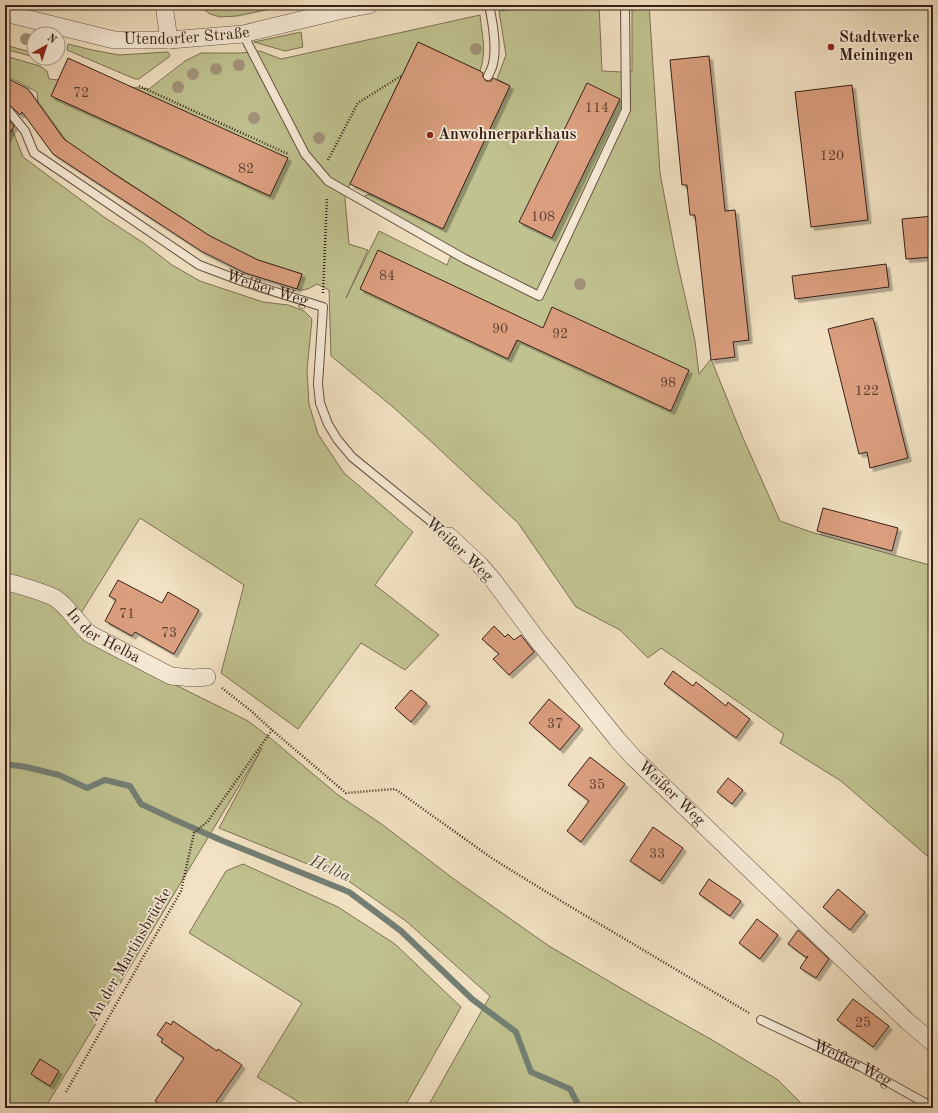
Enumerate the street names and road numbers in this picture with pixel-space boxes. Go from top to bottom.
street label: Utendorfer Straße [123,25,251,48]
street label: Weißer Weg [224,268,311,310]
street label: Weißer Weg [422,515,496,585]
street label: In der Helba [63,605,143,667]
street label: Weißer Weg [635,758,708,829]
street label: An der Martinsbrücke [85,885,175,1025]
street label: Weißer Weg [810,1037,894,1090]

